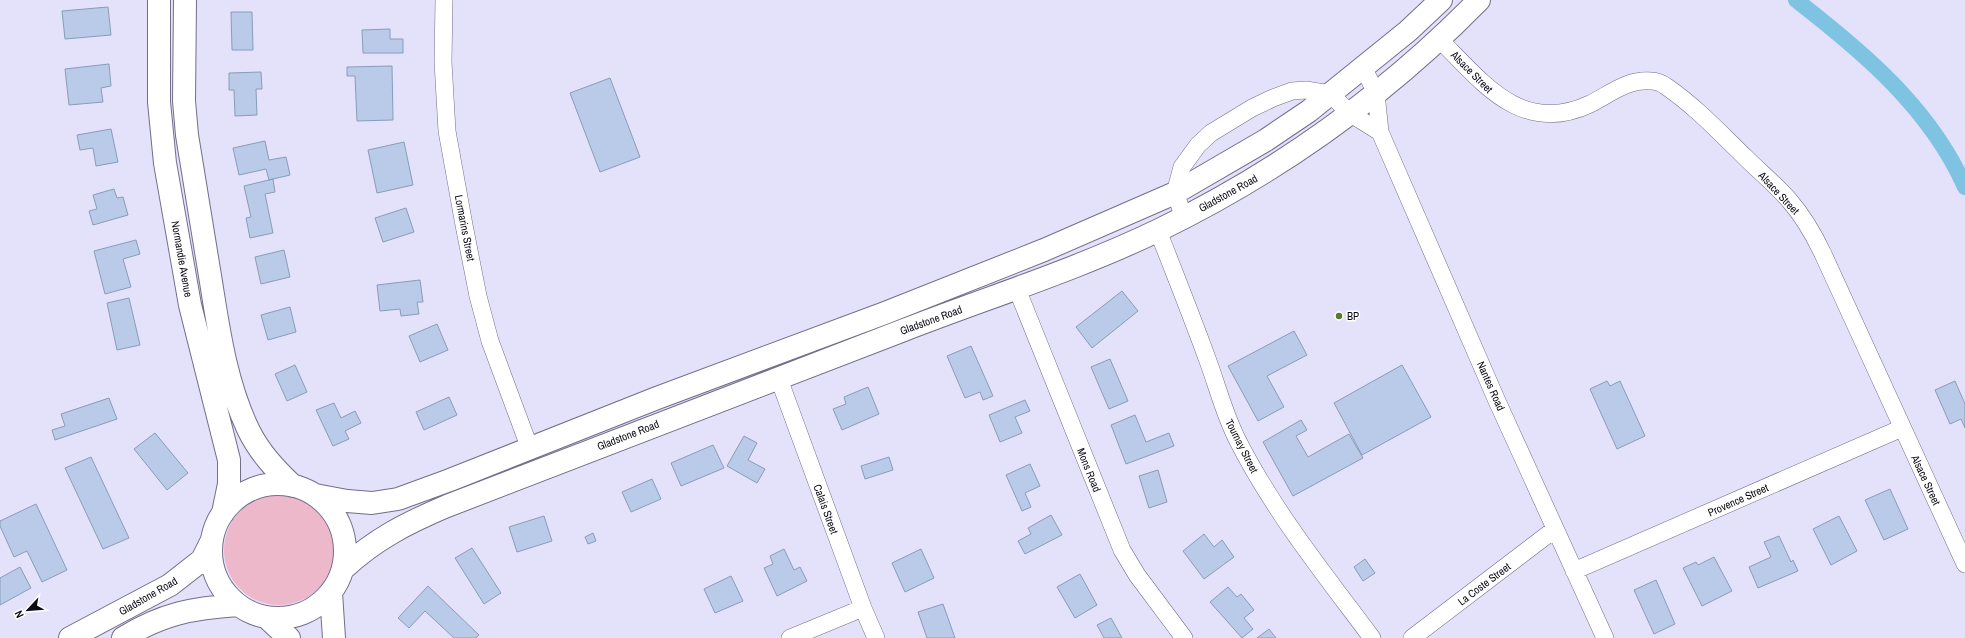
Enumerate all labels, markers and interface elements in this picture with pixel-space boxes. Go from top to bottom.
street label: Alsace Street [1447,47,1496,96]
street label: Alsace Street [1755,168,1803,218]
street label: Gladstone Road [1196,171,1260,215]
street label: Lormarins Street [452,194,478,263]
street label: Normandie Avenue [168,220,196,298]
street label: Gladstone Road [898,302,964,338]
place label: BP [1347,309,1359,323]
marker: BP [1334,311,1344,321]
street label: Nantes Road [1474,359,1508,413]
street label: Gladstone Road [595,417,661,453]
street label: Tournay Street [1222,417,1262,476]
street label: Mons Road [1074,446,1104,494]
street label: Alsace Street [1908,452,1944,508]
street label: Provence Street [1706,480,1771,520]
street label: Calais Street [811,482,842,536]
street label: La Coste Street [1455,559,1514,608]
street label: Gladstone Road [116,574,180,618]
north arrow [8,590,48,630]
text: N [11,608,27,620]

